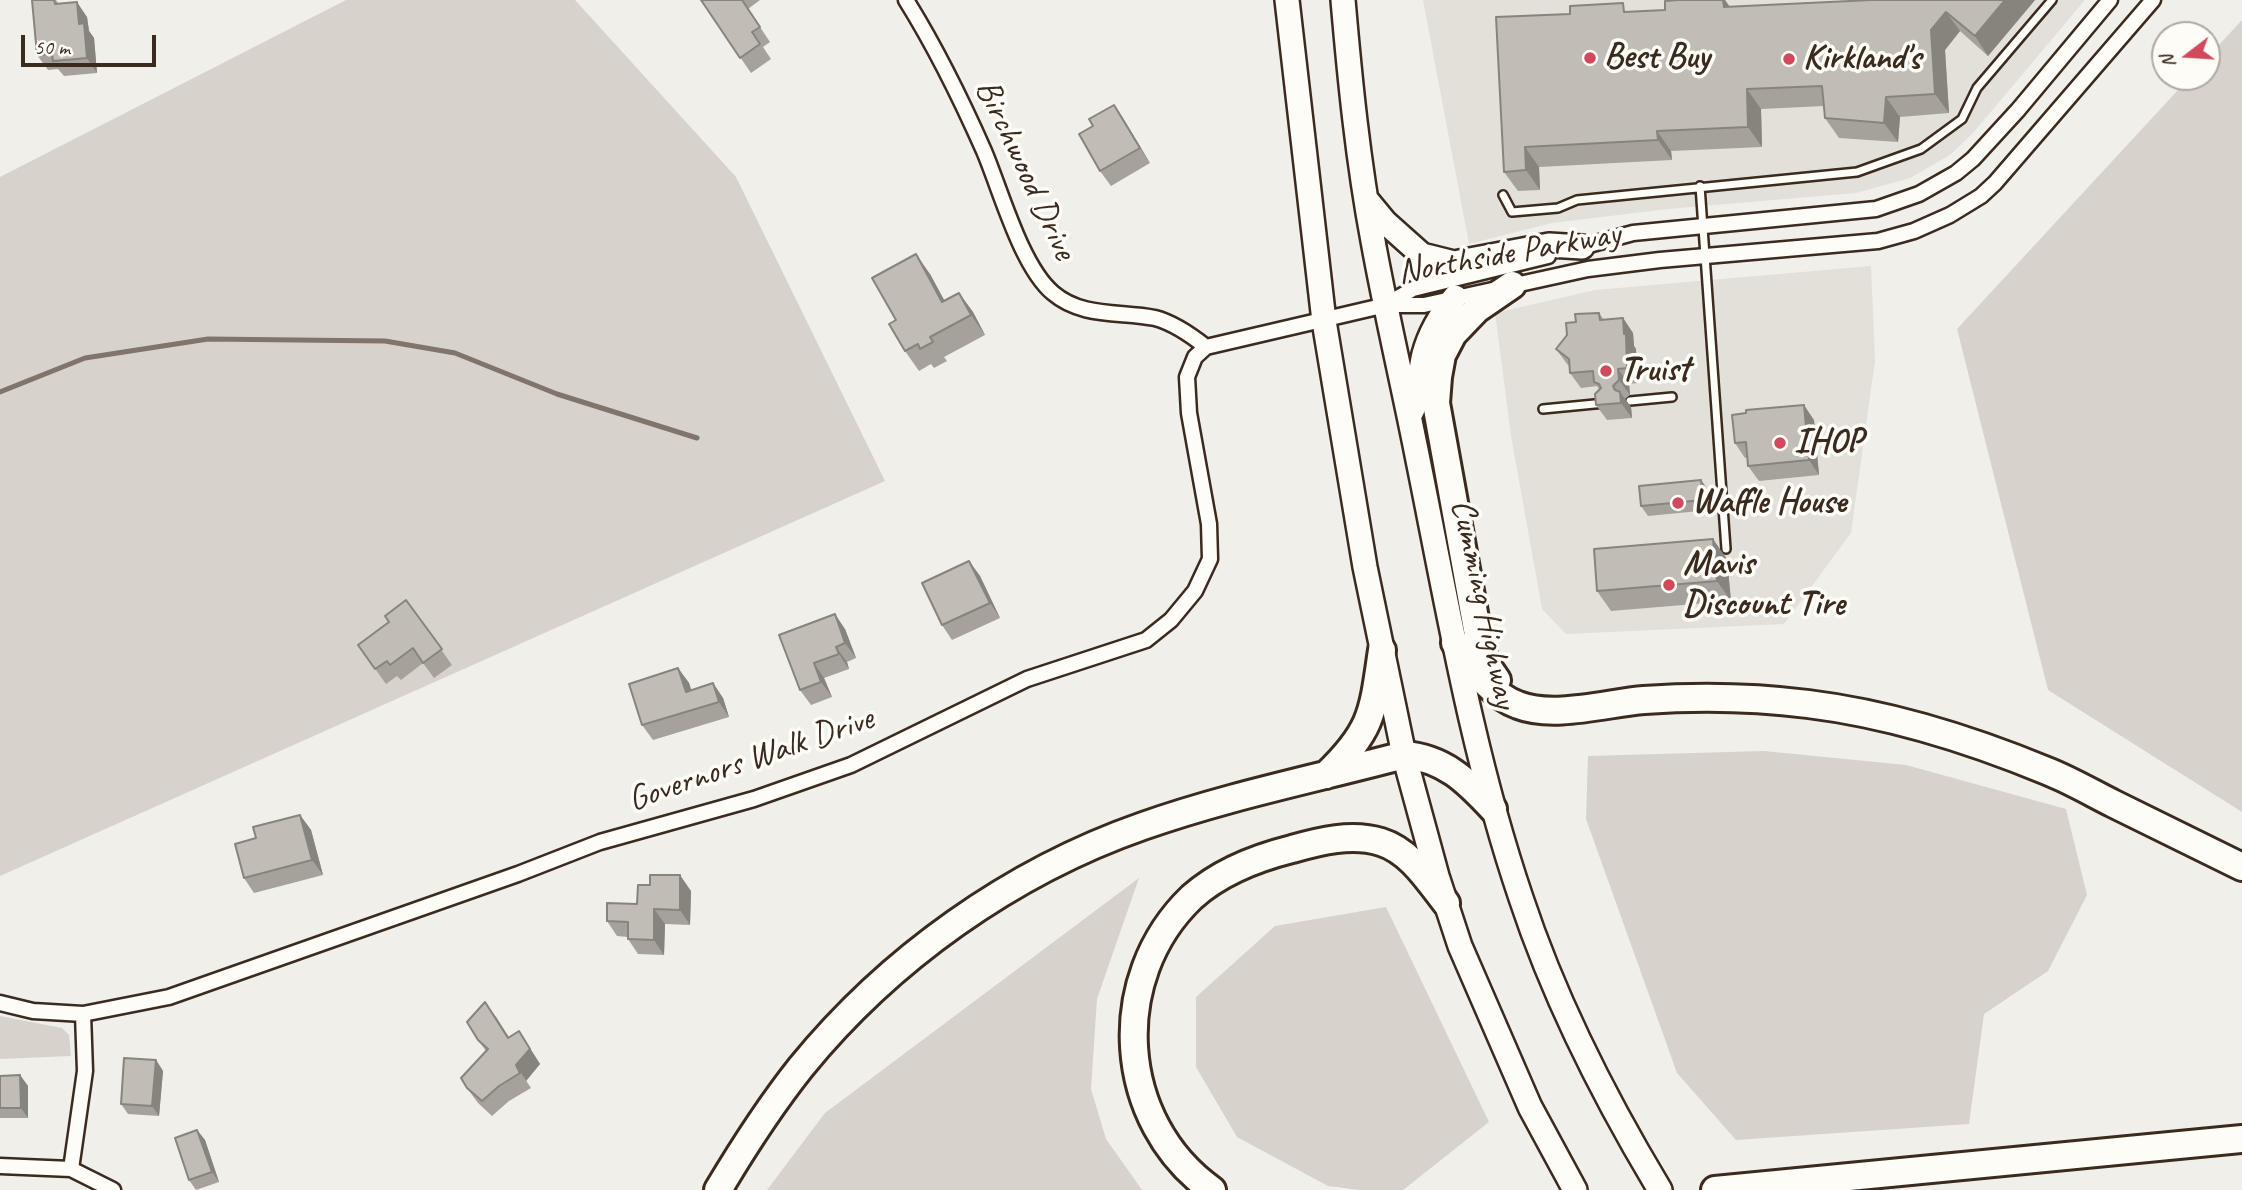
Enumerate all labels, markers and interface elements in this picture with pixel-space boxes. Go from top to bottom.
scale bar [24,21,159,65]
north arrow [2151,21,2221,91]
text: 50 m [34,34,70,60]
place label: Best Buy [1604,37,1709,79]
place label: Kirkland's [1803,38,1921,80]
marker: Best Buy [1582,50,1598,66]
marker: Kirkland's [1781,51,1797,67]
text: N [2155,52,2181,71]
street label: Birchwood Drive [965,73,1085,267]
street label: Northside Parkway [1395,214,1623,294]
place label: Truist [1620,350,1689,392]
marker: Truist [1598,363,1614,379]
place label: IHOP [1794,422,1863,464]
marker: IHOP [1772,435,1788,451]
place label: Waffle House [1692,482,1846,524]
marker: Waffle House [1670,495,1686,511]
street label: Cumming Highway [1440,496,1526,712]
place label: Mavis Discount Tire [1683,544,1845,626]
marker: Mavis Discount Tire [1661,577,1677,593]
street label: Governors Walk Drive [623,698,879,822]

